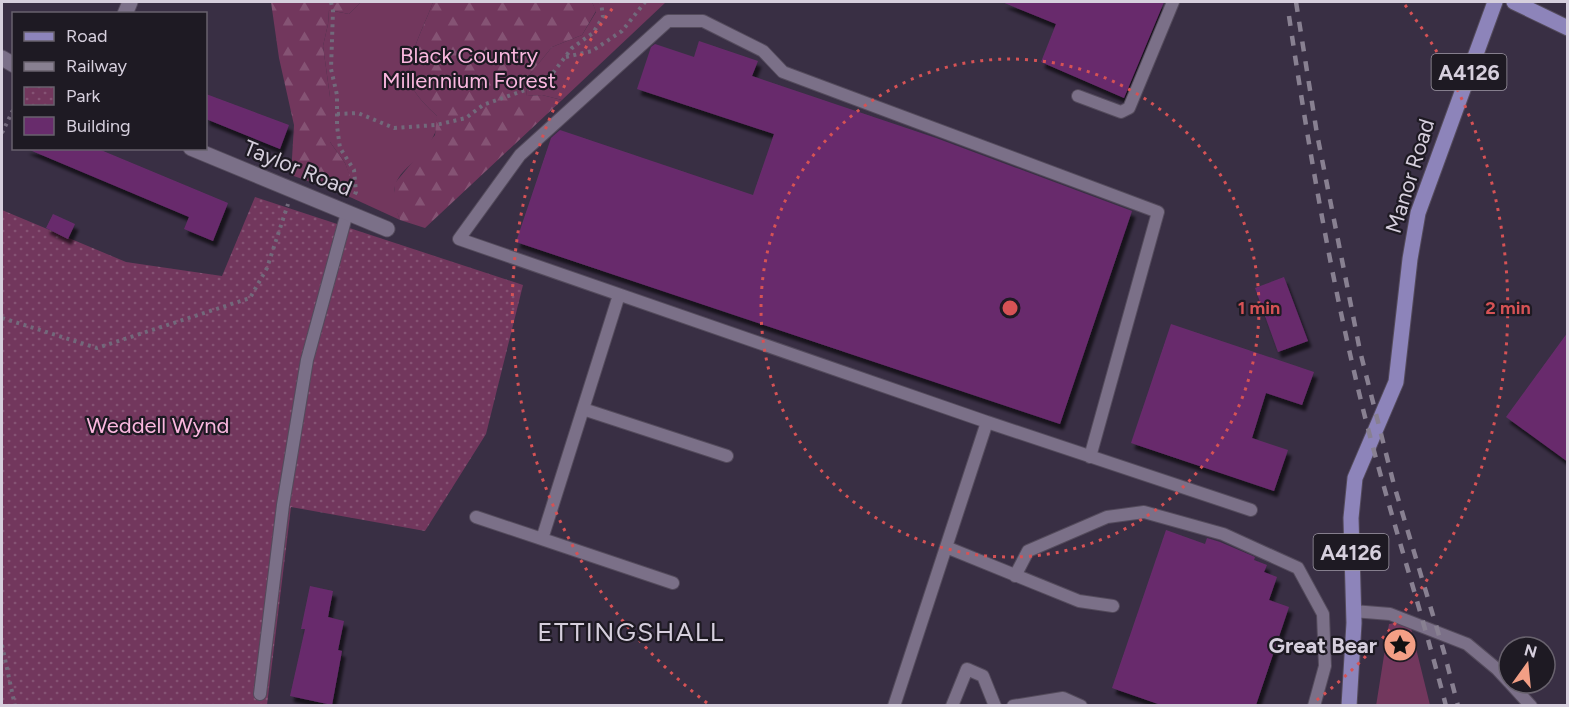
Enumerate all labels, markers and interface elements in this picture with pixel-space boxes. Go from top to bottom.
legend [12,12,207,150]
text: Road [66,25,107,47]
park label: Black Country Millennium Forest [382,42,556,94]
road number: A4126 [1432,54,1506,90]
text: Railway [66,55,128,77]
text: Park [66,85,101,107]
text: Building [66,115,131,137]
street label: Manor Road [1380,115,1440,237]
street label: Taylor Road [240,134,356,202]
text: 1 min [1238,297,1280,319]
text: 2 min [1485,297,1531,319]
centre of rings [1000,298,1020,318]
park label: Weddell Wynd [87,412,230,439]
road number: A4126 [1314,534,1388,570]
district label: ETTINGSHALL [537,616,725,648]
place icon: Great Bear [1382,627,1418,663]
place label: Great Bear [1269,632,1378,659]
north arrow [1497,635,1557,695]
text: N [1522,640,1539,662]

